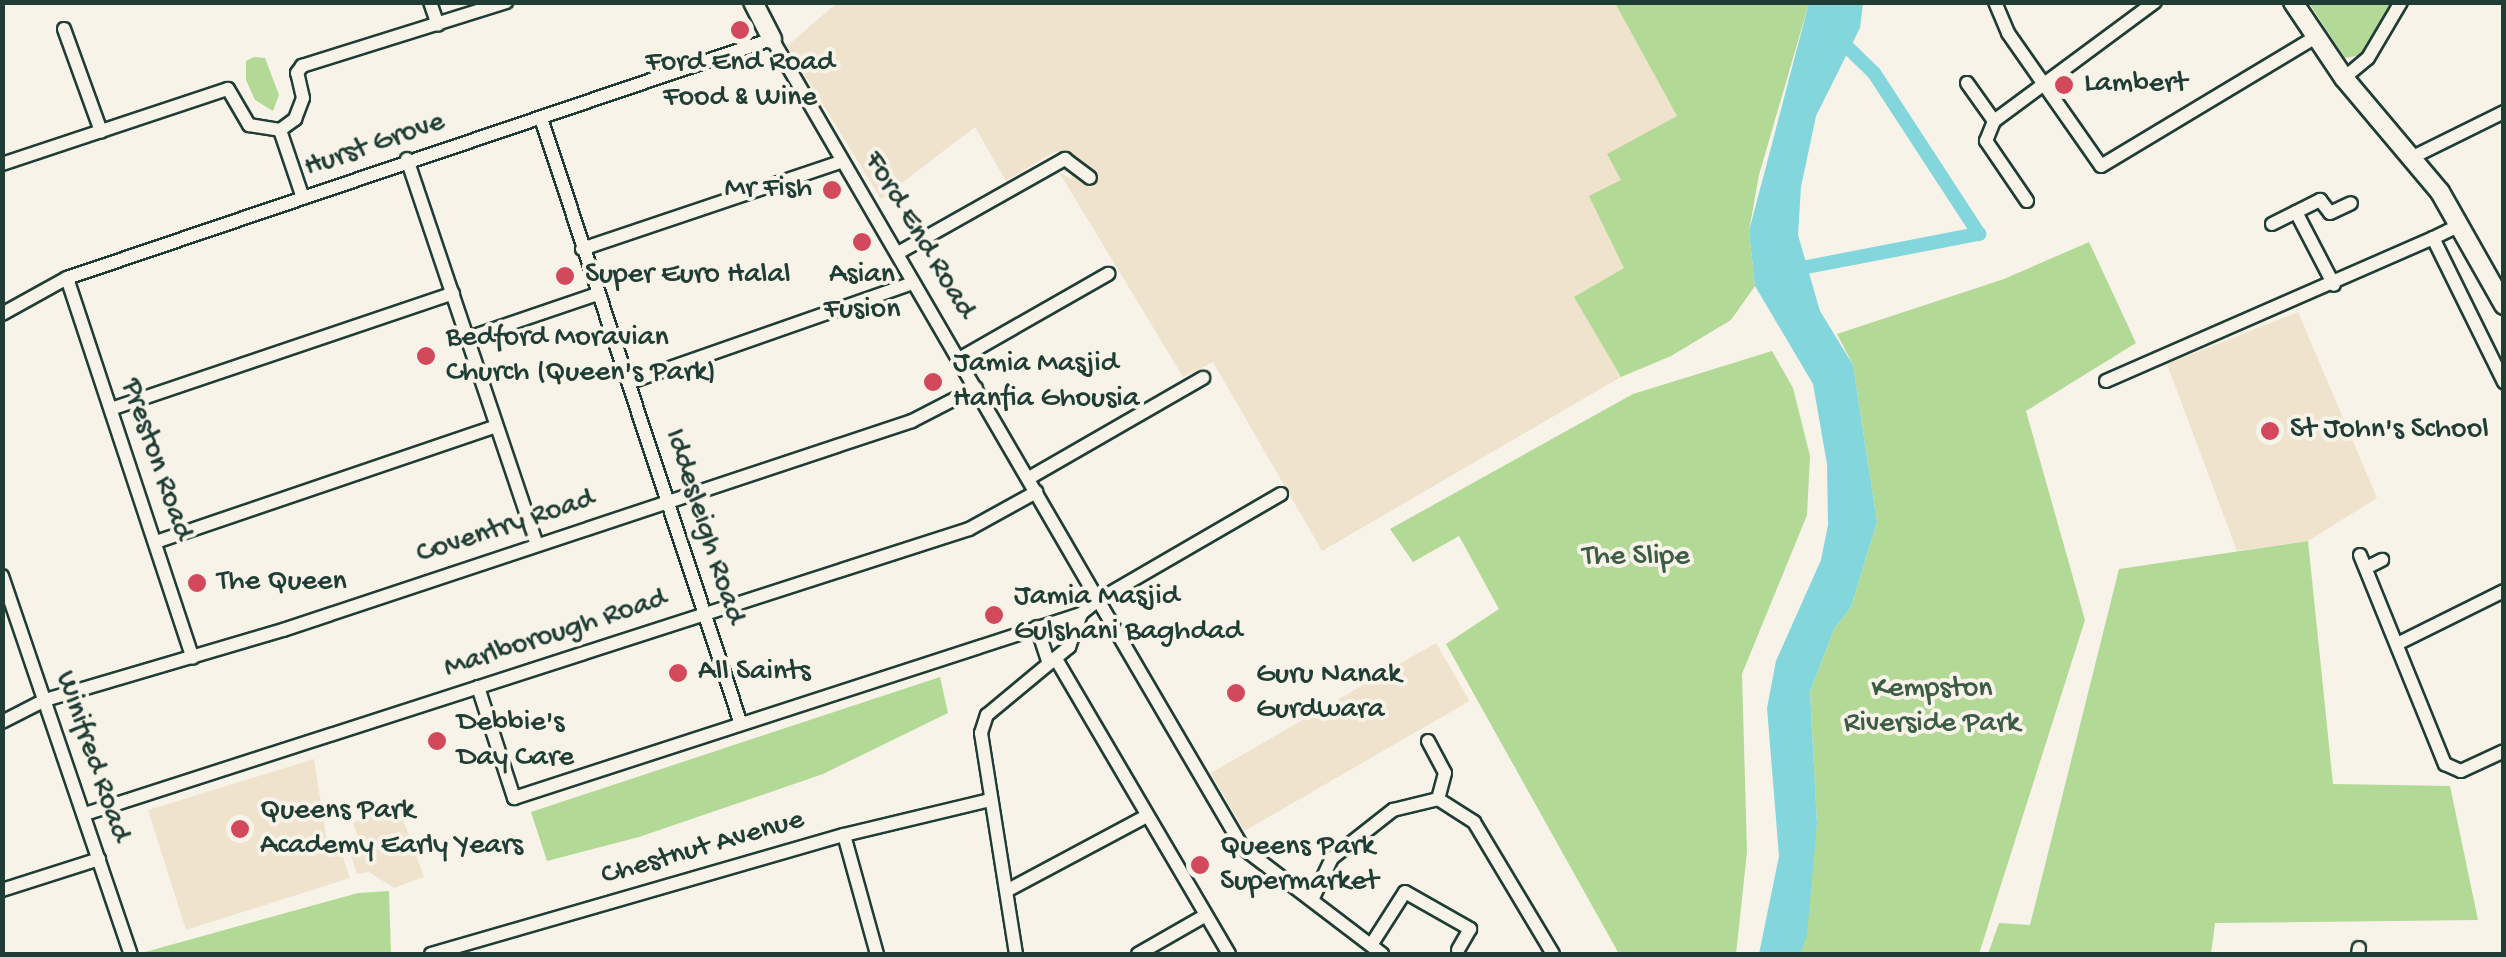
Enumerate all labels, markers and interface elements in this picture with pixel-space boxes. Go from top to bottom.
marker: Ford End Road Food & Wine [729,19,751,41]
place label: Ford End Road Food & Wine [645,46,835,116]
place label: Lambert [2084,67,2187,103]
marker: Lambert [2053,74,2075,96]
street label: Hurst Grove [300,105,450,187]
street label: Ford End Road [854,146,982,326]
place label: Mr Fish [724,172,812,208]
marker: Mr Fish [821,179,843,201]
marker: Asian Fusion [851,231,873,253]
place label: Super Euro Halal [585,258,791,294]
place label: Asian Fusion [824,258,900,328]
marker: Super Euro Halal [554,265,576,287]
place label: Bedford Moravian Church (Queen's Park) [446,321,716,392]
marker: Bedford Moravian Church (Queen's Park) [415,345,437,367]
place label: Jamia Masjid Hanfia Ghousia [953,347,1139,418]
marker: Jamia Masjid Hanfia Ghousia [922,371,944,393]
street label: Preston Road [111,375,199,545]
place label: St John's School [2290,413,2489,449]
marker: St John's School [2259,420,2281,442]
street label: Iddesleigh Road [654,425,752,629]
street label: Coventry Road [412,482,600,574]
park label: The Slipe [1582,540,1690,576]
place label: The Queen [217,565,347,601]
marker: The Queen [186,572,208,594]
place label: Jamia Masjid Gulshani Baghdad [1014,580,1242,650]
street label: Marlborough Road [440,582,672,688]
marker: Jamia Masjid Gulshani Baghdad [983,604,1005,626]
place label: All Saints [698,655,811,691]
place label: Guru Nanak Gurdwara [1256,658,1401,728]
marker: All Saints [667,662,689,684]
street label: Winifred Road [45,667,137,847]
park label: Kempston Riverside Park [1844,672,2020,742]
marker: Guru Nanak Gurdwara [1225,682,1247,704]
place label: Debbie's Day Care [457,706,574,776]
marker: Debbie's Day Care [426,730,448,752]
place label: Queens Park Academy Early Years [260,794,523,864]
street label: Chestnut Avenue [598,803,808,895]
marker: Queens Park Academy Early Years [229,818,251,840]
place label: Queens Park Supermarket [1220,830,1379,900]
marker: Queens Park Supermarket [1189,854,1211,876]

